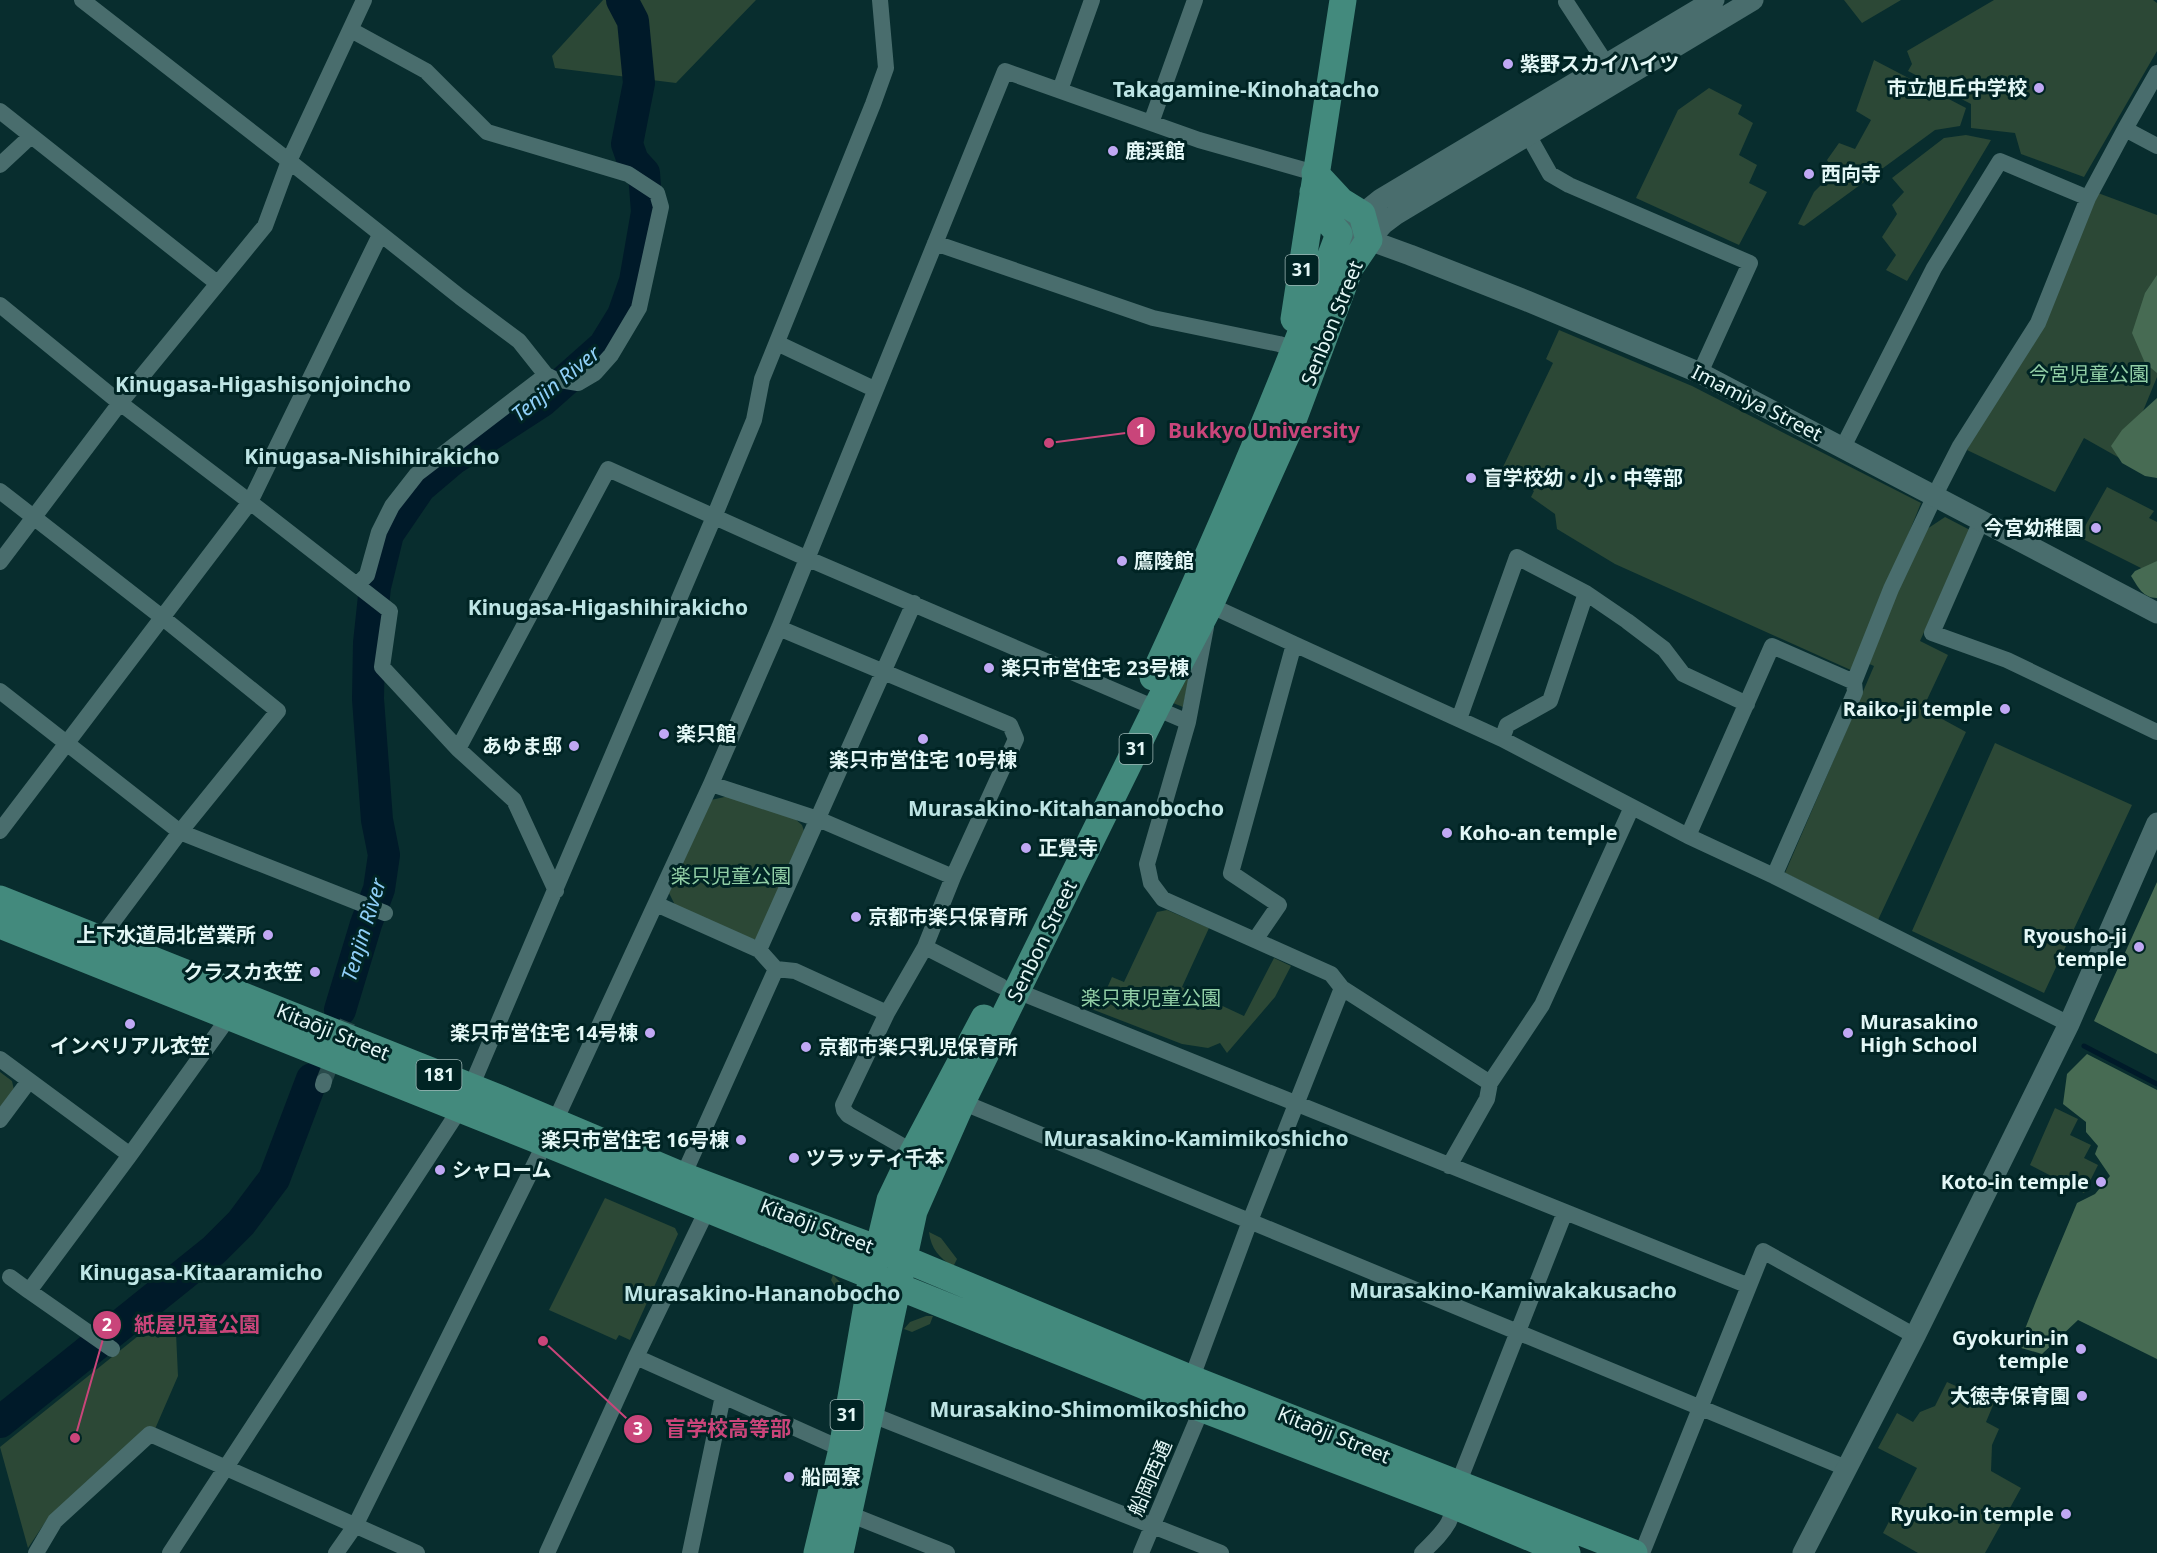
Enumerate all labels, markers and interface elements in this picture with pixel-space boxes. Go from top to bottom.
place label: 紫野スカイハイツ [1520,50,1679,77]
marker: 紫野スカイハイツ [1501,57,1515,71]
place label: 市立旭丘中学校 [1887,74,2027,101]
district label: Takagamine-Kinohatacho [1113,75,1379,103]
marker: 市立旭丘中学校 [2032,81,2046,95]
place label: 鹿渓館 [1125,137,1185,164]
marker: 鹿渓館 [1106,144,1120,158]
place label: 西向寺 [1821,160,1881,187]
marker: 西向寺 [1802,167,1816,181]
road number: 31 [1286,255,1318,285]
street label: Senbon Street [1294,256,1369,389]
water label: Tenjin River [505,338,607,428]
street label: Imamiya Street [1687,358,1827,447]
park label: 今宮児童公園 [2029,360,2149,387]
district label: Kinugasa-Higashisonjoincho [115,370,411,398]
callout: Bukkyo University [1126,411,1372,450]
text: Bukkyo University [1168,416,1360,444]
text: 1 [1136,418,1146,442]
district label: Kinugasa-Nishihirakicho [244,442,500,470]
place label: 盲学校幼・小・中等部 [1483,464,1683,491]
marker: 盲学校幼・小・中等部 [1464,471,1478,485]
place label: 今宮幼稚園 [1984,514,2084,541]
marker: 今宮幼稚園 [2089,521,2103,535]
place label: 鷹陵館 [1134,547,1194,574]
marker: 鷹陵館 [1115,554,1129,568]
district label: Kinugasa-Higashihirakicho [468,593,748,621]
place label: 楽只市営住宅 23号棟 [1001,654,1189,681]
marker: 楽只市営住宅 23号棟 [982,661,996,675]
place label: Raiko-ji temple [1843,695,1993,722]
marker: Raiko-ji temple [1998,702,2012,716]
place label: 楽只館 [676,720,736,747]
marker: 楽只館 [657,727,671,741]
place label: あゆま邸 [482,732,562,759]
marker: 楽只市営住宅 10号棟 [916,732,930,746]
road number: 31 [1120,734,1152,764]
marker: あゆま邸 [567,739,581,753]
place label: 楽只市営住宅 10号棟 [829,746,1017,773]
district label: Murasakino-Kitahananobocho [908,794,1224,822]
place label: Koho-an temple [1459,819,1618,846]
marker: Koho-an temple [1440,826,1454,840]
place label: 正覺寺 [1038,834,1098,861]
marker: 正覺寺 [1019,841,1033,855]
park label: 楽只児童公園 [671,862,791,889]
water label: Tenjin River [334,873,392,985]
street label: Senbon Street [1000,875,1083,1006]
place label: 京都市楽只保育所 [868,903,1028,930]
marker: 京都市楽只保育所 [849,910,863,924]
place label: 上下水道局北営業所 [76,921,256,948]
place label: Ryousho-ji temple [2023,922,2127,972]
marker: 上下水道局北営業所 [261,928,275,942]
marker: Ryousho-ji temple [2132,940,2146,954]
place label: クラスカ衣笠 [183,958,303,985]
marker: クラスカ衣笠 [308,965,322,979]
park label: 楽只東児童公園 [1081,984,1221,1011]
street label: Kitaōji Street [273,997,394,1066]
place label: Murasakino High School [1860,1008,1978,1058]
marker: インペリアル衣笠 [123,1017,137,1031]
place label: 楽只市営住宅 14号棟 [450,1019,638,1046]
marker: 楽只市営住宅 14号棟 [643,1026,657,1040]
marker: Murasakino High School [1841,1026,1855,1040]
place label: インペリアル衣笠 [50,1032,210,1059]
place label: 京都市楽只乳児保育所 [818,1033,1018,1060]
marker: 京都市楽只乳児保育所 [799,1040,813,1054]
road number: 181 [416,1060,462,1090]
district label: Murasakino-Kamimikoshicho [1043,1124,1349,1152]
place label: 楽只市営住宅 16号棟 [541,1126,729,1153]
marker: 楽只市営住宅 16号棟 [734,1133,748,1147]
place label: ツラッティ千本 [806,1144,945,1171]
marker: ツラッティ千本 [787,1151,801,1165]
place label: シャローム [452,1156,551,1183]
marker: シャローム [433,1163,447,1177]
place label: Koto-in temple [1941,1168,2089,1195]
marker: Koto-in temple [2094,1175,2108,1189]
street label: Kitaōji Street [757,1192,878,1260]
district label: Kinugasa-Kitaaramicho [79,1258,323,1286]
district label: Murasakino-Kamiwakakusacho [1349,1276,1677,1304]
district label: Murasakino-Hananobocho [624,1279,900,1307]
callout: 紙屋児童公園 [92,1305,272,1344]
text: 紙屋児童公園 [134,1310,260,1338]
text: 2 [102,1312,112,1336]
place label: Gyokurin-in temple [1952,1324,2069,1374]
marker: Gyokurin-in temple [2074,1342,2088,1356]
place label: 大徳寺保育園 [1950,1382,2070,1409]
marker: 大徳寺保育園 [2075,1389,2089,1403]
district label: Murasakino-Shimomikoshicho [930,1395,1247,1423]
road number: 31 [830,1400,864,1430]
street label: Kitaōji Street [1274,1400,1395,1469]
callout: 盲学校高等部 [623,1409,803,1448]
text: 盲学校高等部 [665,1414,791,1442]
text: 3 [633,1416,643,1440]
street label: 船岡西通 [1121,1436,1178,1520]
place label: 船岡寮 [801,1463,861,1490]
marker: 船岡寮 [782,1470,796,1484]
place label: Ryuko-in temple [1890,1500,2054,1527]
marker: Ryuko-in temple [2059,1507,2073,1521]

